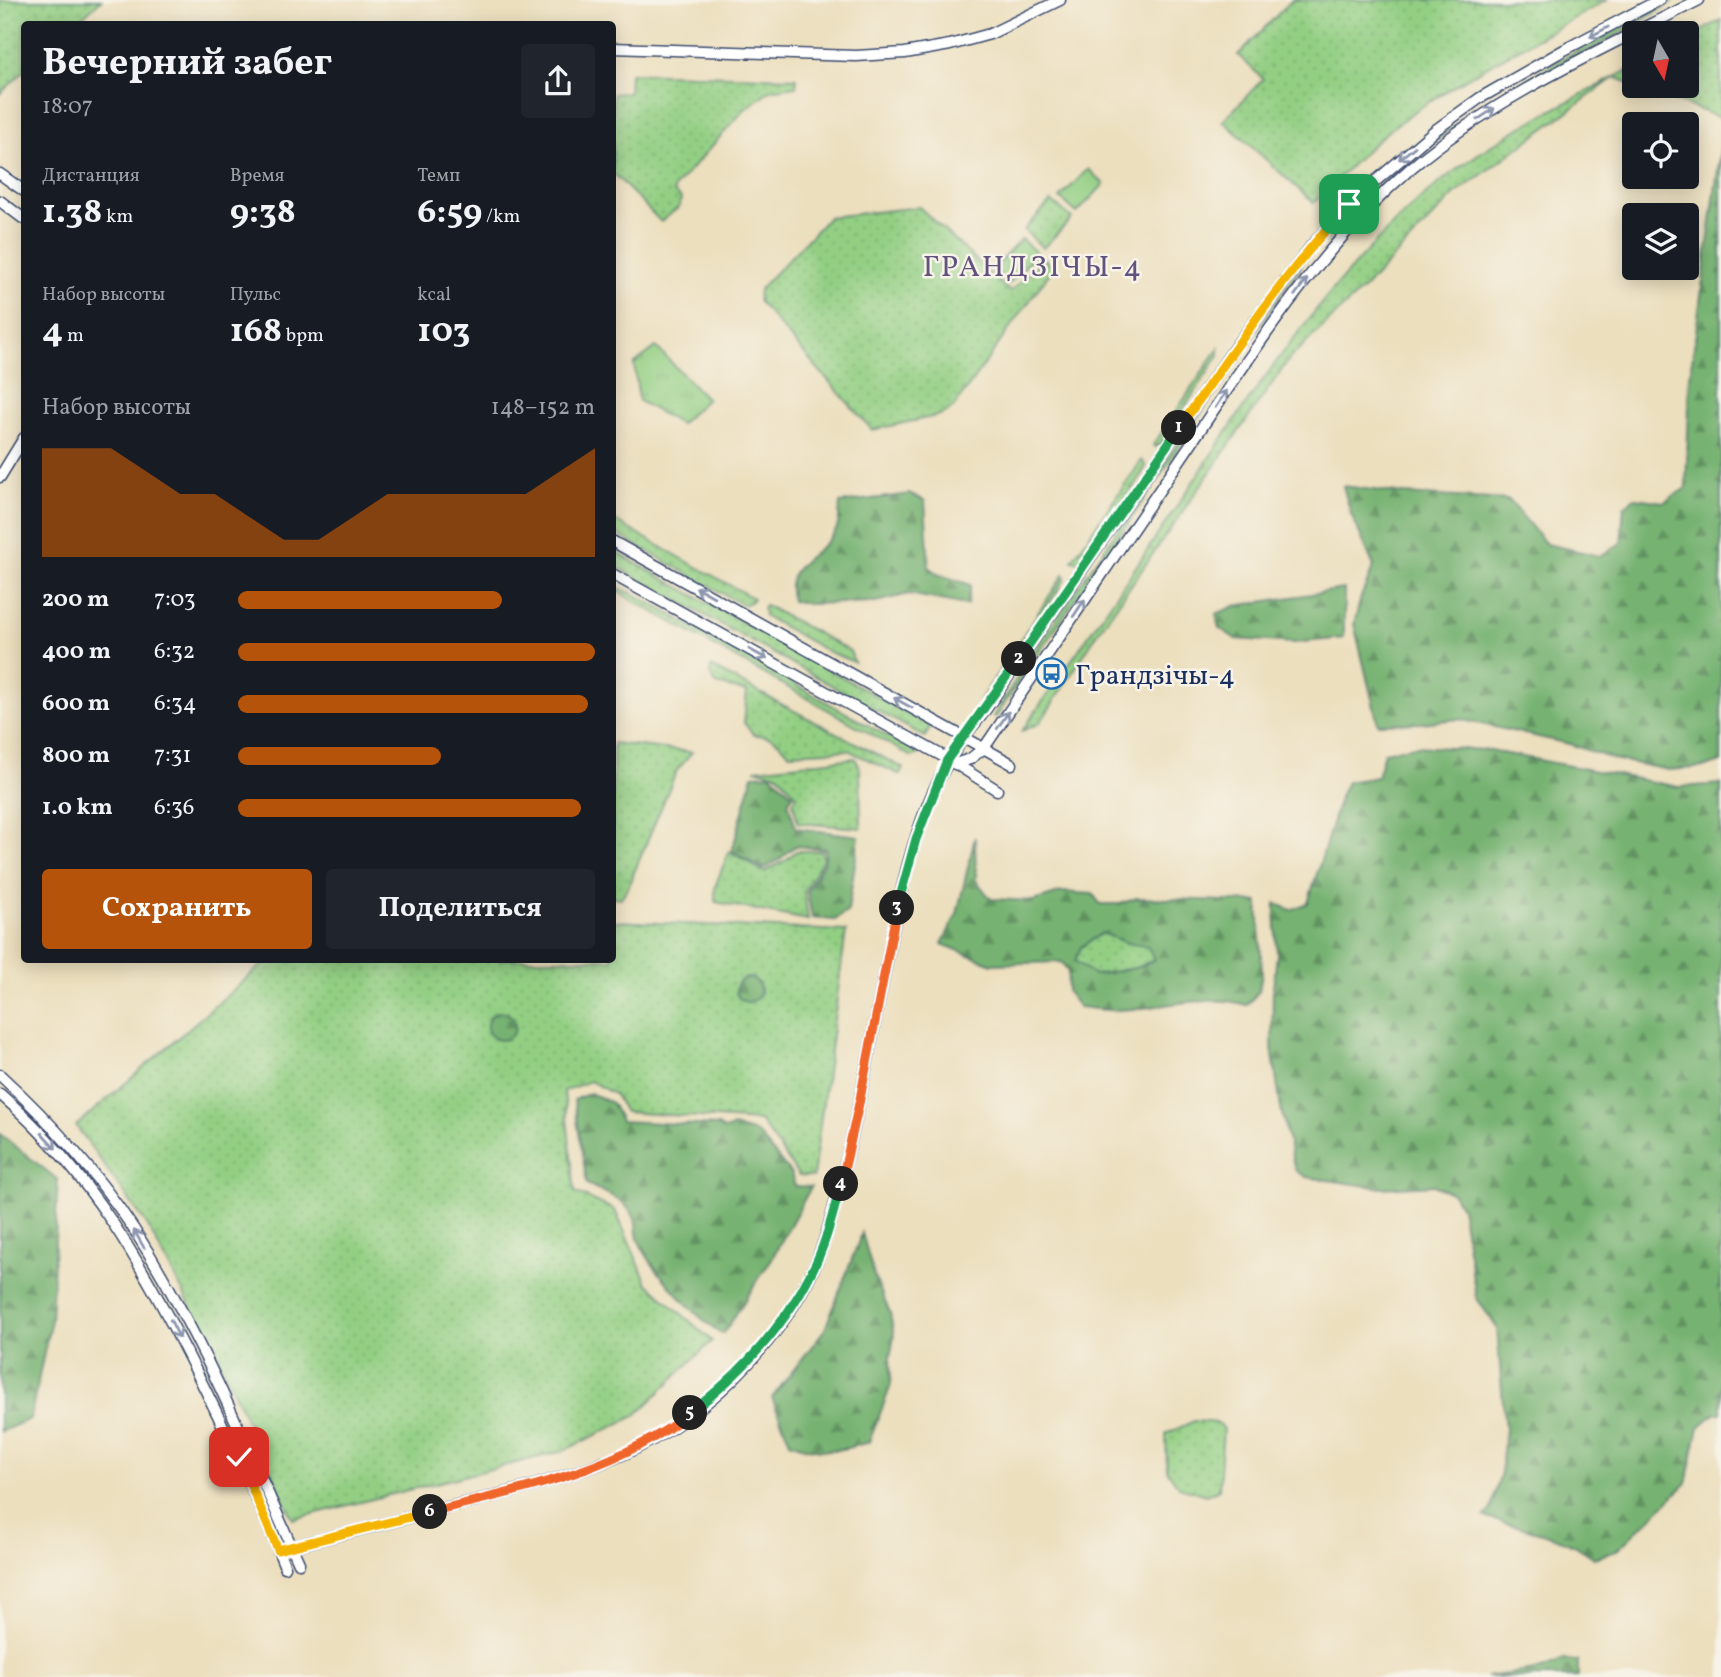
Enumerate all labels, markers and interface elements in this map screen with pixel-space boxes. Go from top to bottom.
north arrow [1622,21,1699,98]
map controls [1622,21,1699,280]
one-way arrow [1589,25,1610,39]
text: Вечерний забег [42,38,332,91]
button: share [521,44,595,118]
text: 18:07 [42,91,93,123]
one-way arrow [1476,107,1495,122]
button: locate [1622,112,1699,189]
one-way arrow [1399,145,1417,161]
text: Дистанция [42,163,140,189]
text: Время [230,163,284,189]
text: Темп [417,163,460,189]
pin [1319,174,1379,234]
icon: arrive [1330,185,1368,223]
text: 1.38 [42,189,102,237]
text: 9:38 [230,189,296,237]
text: 6:59 [417,189,482,237]
button: layers [1622,203,1699,280]
text: km [102,204,133,230]
text: /km [482,204,520,230]
district label: ГРАНДЗІЧЫ-4 [923,247,1143,289]
one-way arrow [1293,277,1308,296]
text: Набор высоты [42,282,165,308]
text: Пульс [230,282,281,308]
text: kcal [417,282,451,308]
text: 4 [42,308,63,356]
text: 168 [230,308,282,356]
text: 103 [417,308,470,356]
text: m [63,323,84,349]
text: bpm [282,323,324,349]
one-way arrow [1213,390,1228,409]
text: Набор высоты [42,392,191,424]
text: 148–152 m [491,392,595,424]
pin: 1 [1162,410,1196,446]
text: 1 [1175,414,1182,440]
text: 200 m [42,584,109,616]
text: 7:03 [154,584,196,616]
one-way arrow [695,585,715,599]
one-way arrow [1072,599,1086,618]
text: 400 m [42,636,111,668]
text: 6:32 [154,636,195,668]
pin: 2 [1002,642,1036,676]
text: 2 [1014,645,1023,671]
one-way arrow [747,648,768,661]
bus stop icon: Грандзічы-4 [1035,657,1069,691]
place label: Грандзічы-4 [1075,657,1235,696]
text: 600 m [42,688,110,720]
text: 6:34 [154,688,197,720]
one-way arrow [894,696,914,710]
one-way arrow [996,711,1010,730]
text: 800 m [42,740,110,772]
text: 7:31 [154,740,191,772]
text: 1.0 km [42,792,113,824]
text: 6:36 [154,792,195,824]
button: Сохранить [42,869,312,949]
button: Поделиться [326,869,595,949]
pin: 3 [880,890,914,926]
text: 3 [892,894,901,920]
one-way arrow [41,1132,57,1150]
pin: 4 [824,1166,858,1202]
text: 4 [835,1170,846,1196]
one-way arrow [132,1229,146,1249]
one-way arrow [169,1318,182,1339]
pin: 5 [672,1396,708,1430]
text: 5 [685,1399,694,1425]
pin [209,1427,269,1487]
icon: check [220,1438,258,1476]
pin: 6 [412,1494,448,1530]
text: 6 [424,1498,435,1524]

